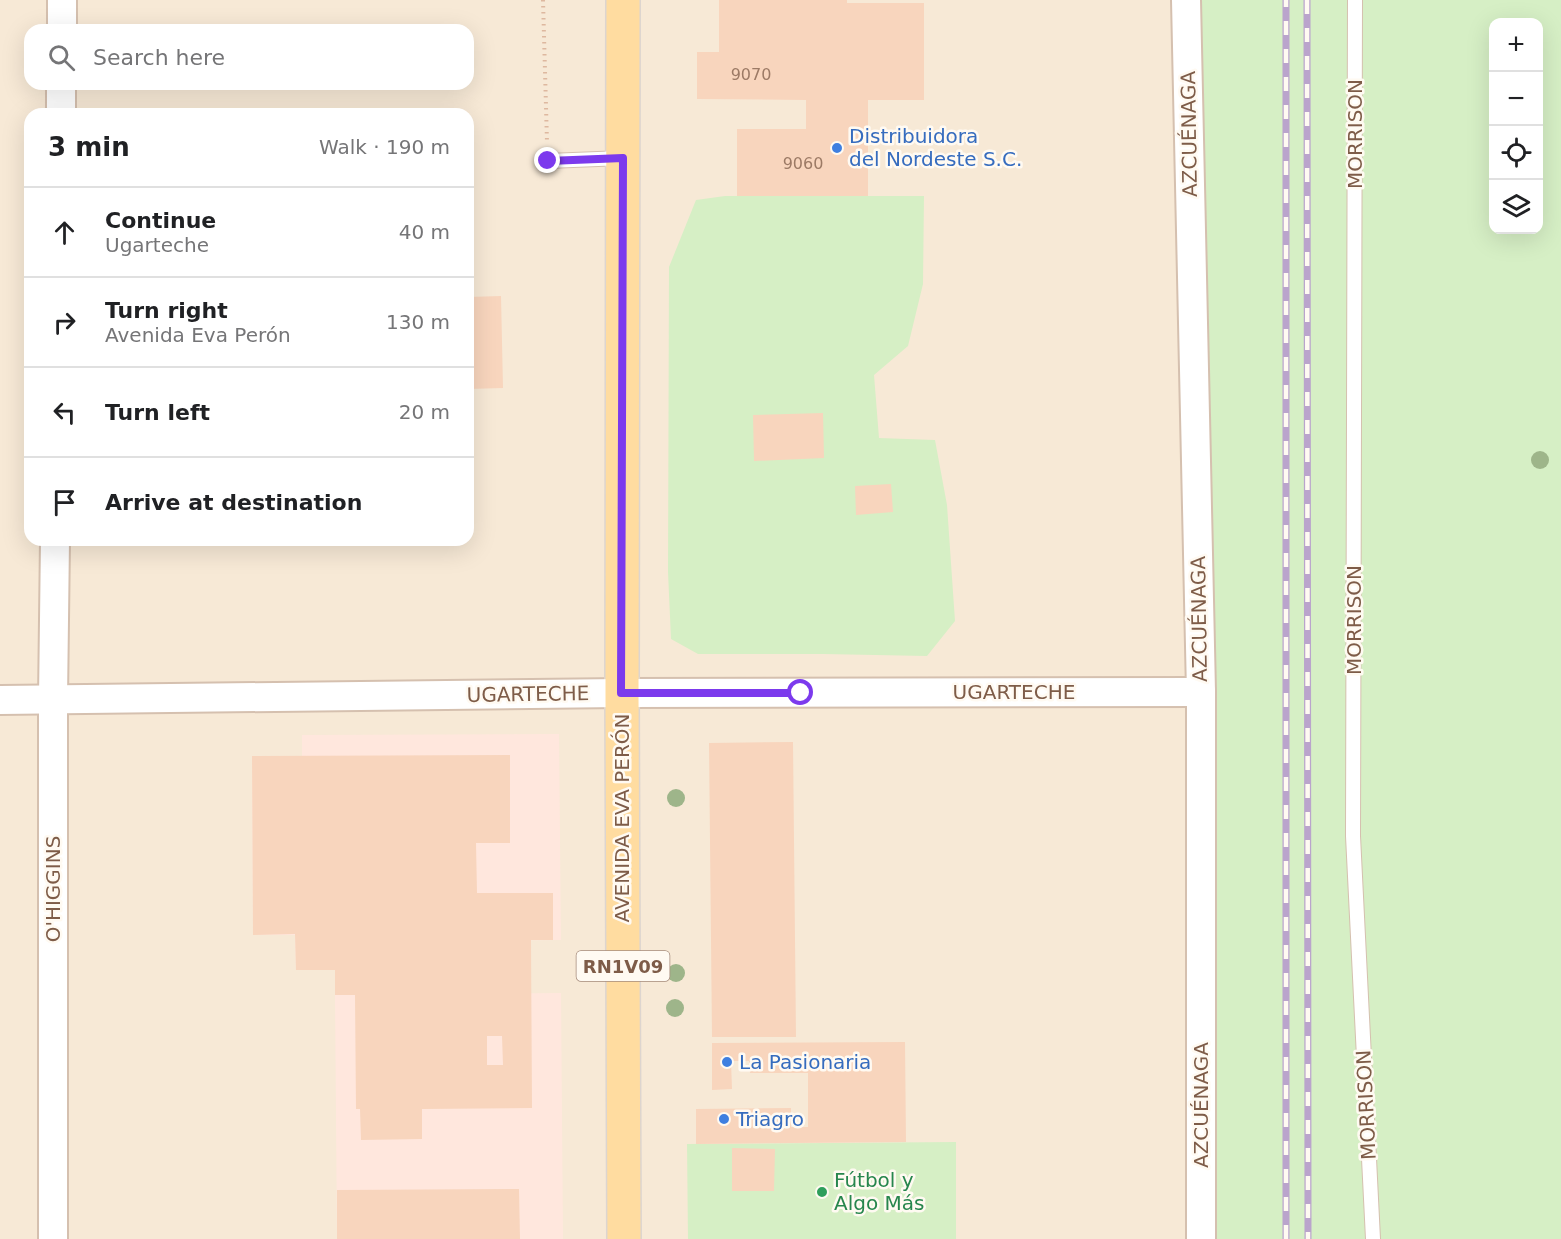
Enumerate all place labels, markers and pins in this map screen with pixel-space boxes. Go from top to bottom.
place label: Distribuidora del Nordeste S.C. [849,124,1022,171]
marker: Distribuidora del Nordeste S.C. [830,141,844,155]
place label: La Pasionaria [739,1050,871,1074]
marker: La Pasionaria [720,1055,734,1069]
place label: Triagro [735,1107,804,1131]
marker: Triagro [717,1112,731,1126]
place label: Fútbol y Algo Más [834,1168,924,1215]
marker: Fútbol y Algo Más [815,1185,829,1199]

